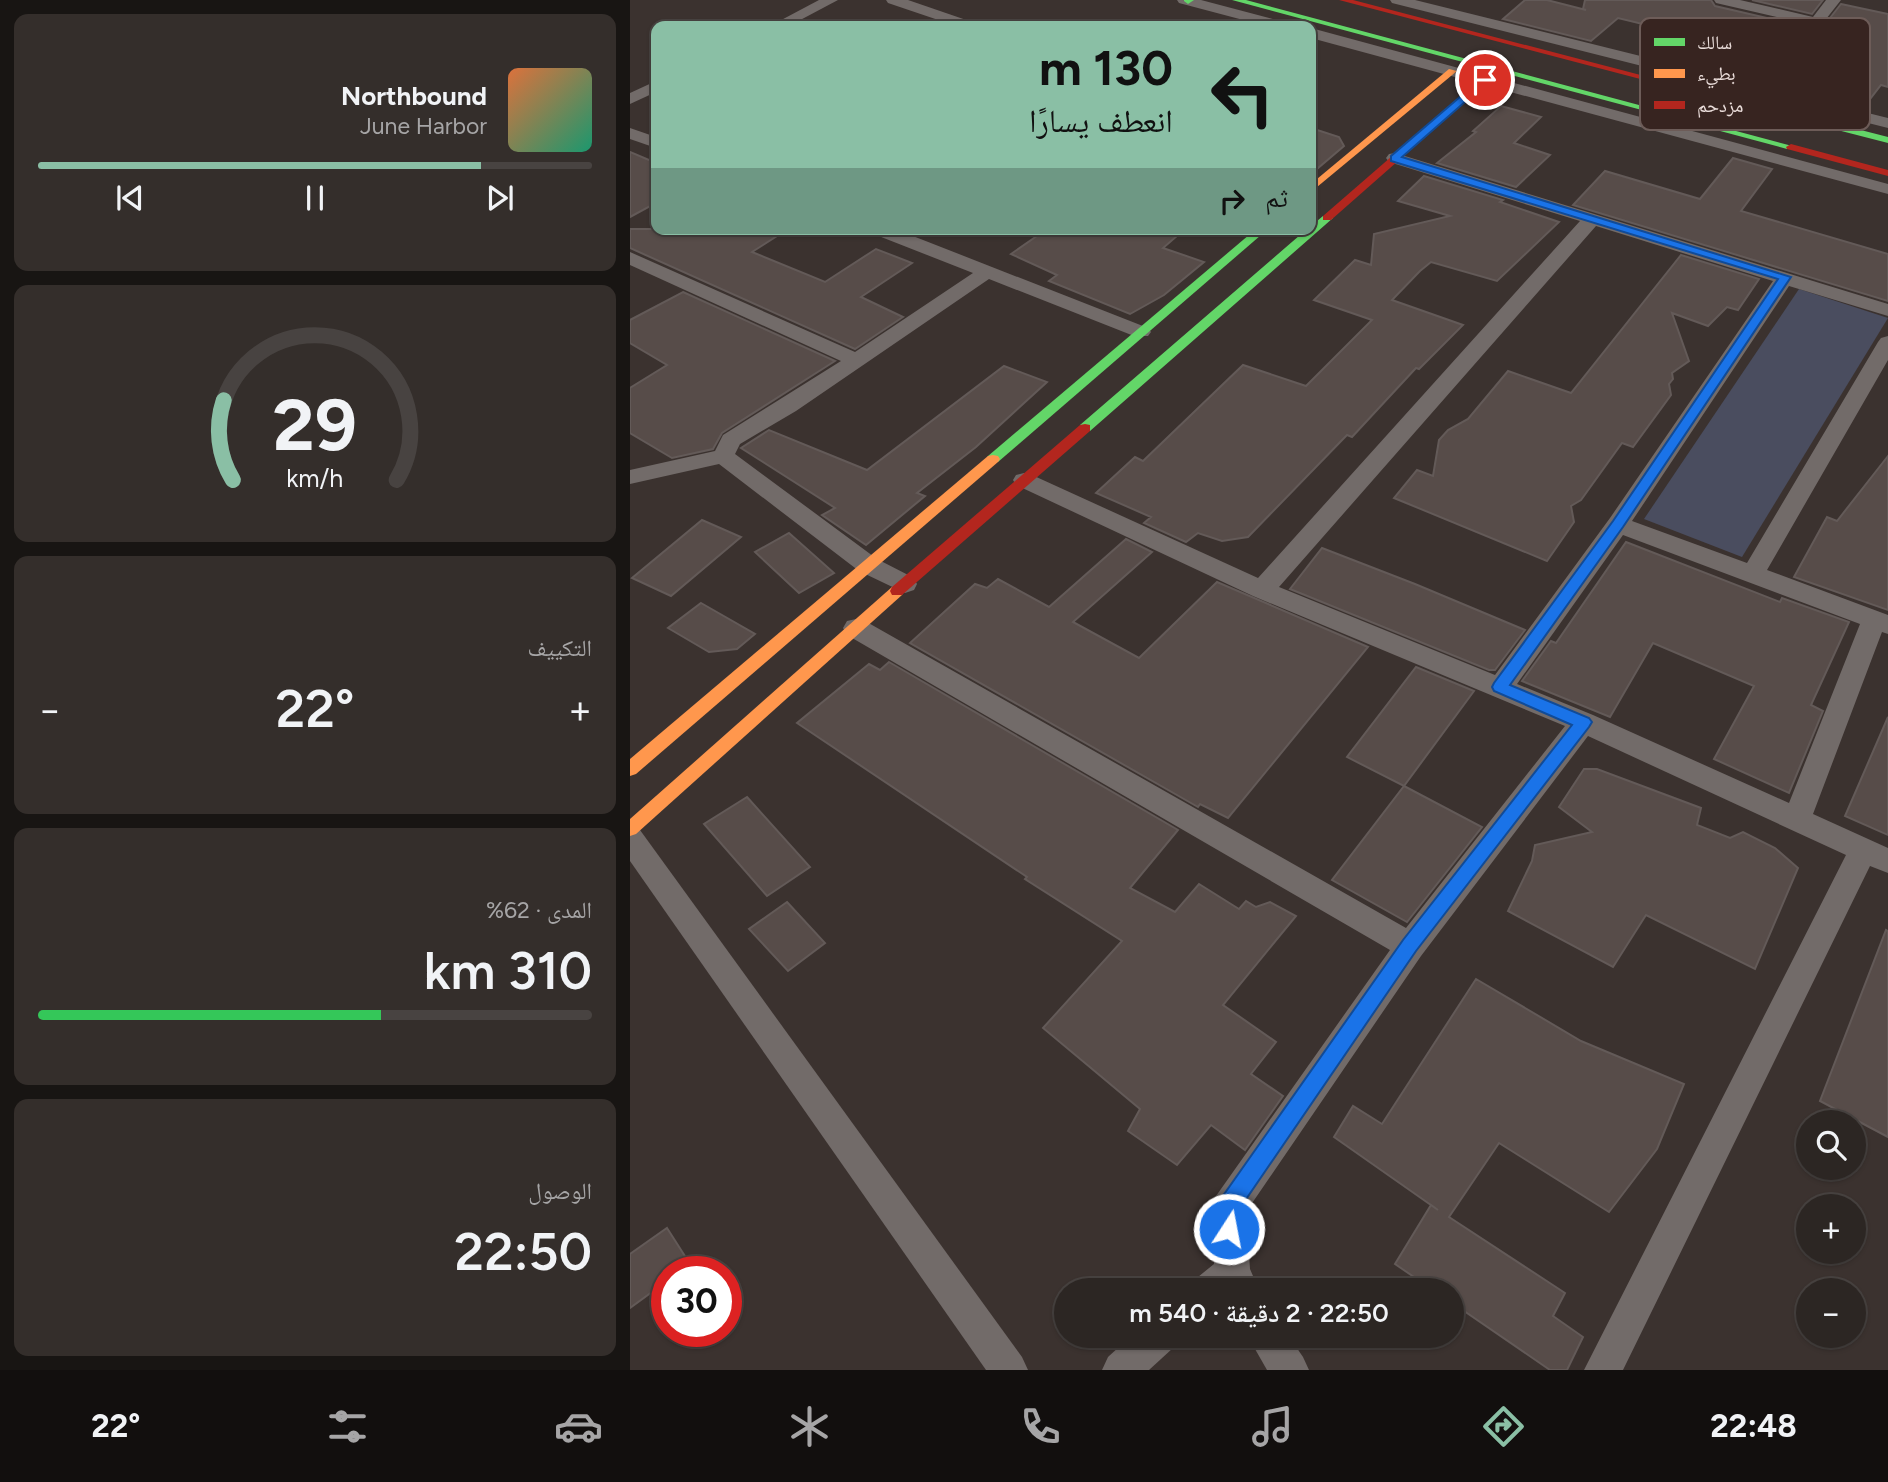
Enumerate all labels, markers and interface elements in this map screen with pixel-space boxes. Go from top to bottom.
legend [1640,18,1870,130]
text: سالك [1697,31,1732,54]
text: 130 m [1039,38,1173,97]
icon: left [1197,49,1288,140]
pin [1455,50,1515,110]
icon: arrive [1466,61,1504,99]
text: بطيء [1697,62,1736,89]
text: Northbound [341,80,487,112]
text: مزدحم [1697,94,1743,118]
text: انعطف يسارًا [1029,102,1173,140]
text: June Harbor [360,112,487,140]
icon: previous [111,179,149,217]
icon: pause [296,179,334,217]
icon: next [481,179,519,217]
icon: right [1213,182,1251,220]
text: ثم [1265,182,1288,214]
text: 29 [273,381,357,468]
text: km/h [286,463,344,493]
text: التكييف [527,634,592,662]
text: 22° [276,678,354,740]
text: − [38,687,62,733]
text: + [568,687,592,733]
text: المدى · 62% [486,896,592,924]
text: 310 km [424,940,592,1002]
map controls [1796,1110,1866,1348]
button: search [1796,1110,1866,1180]
text: الوصول [528,1177,592,1205]
position arrow [1192,1192,1266,1266]
button: + [1796,1194,1866,1264]
text: 22:50 [454,1221,592,1283]
speed limit sign: 30 [651,1256,742,1347]
button: − [1796,1278,1866,1348]
text: 22:50 · 2 دقيقة · 540 m [1129,1297,1389,1329]
icon: filters [323,1402,372,1451]
icon: car [554,1402,603,1451]
icon: climate [785,1402,834,1451]
icon: phone [1016,1402,1065,1451]
icon: music [1248,1402,1297,1451]
icon: directions [1479,1402,1528,1451]
text: 22° [91,1407,140,1445]
text: 22:48 [1710,1407,1797,1445]

